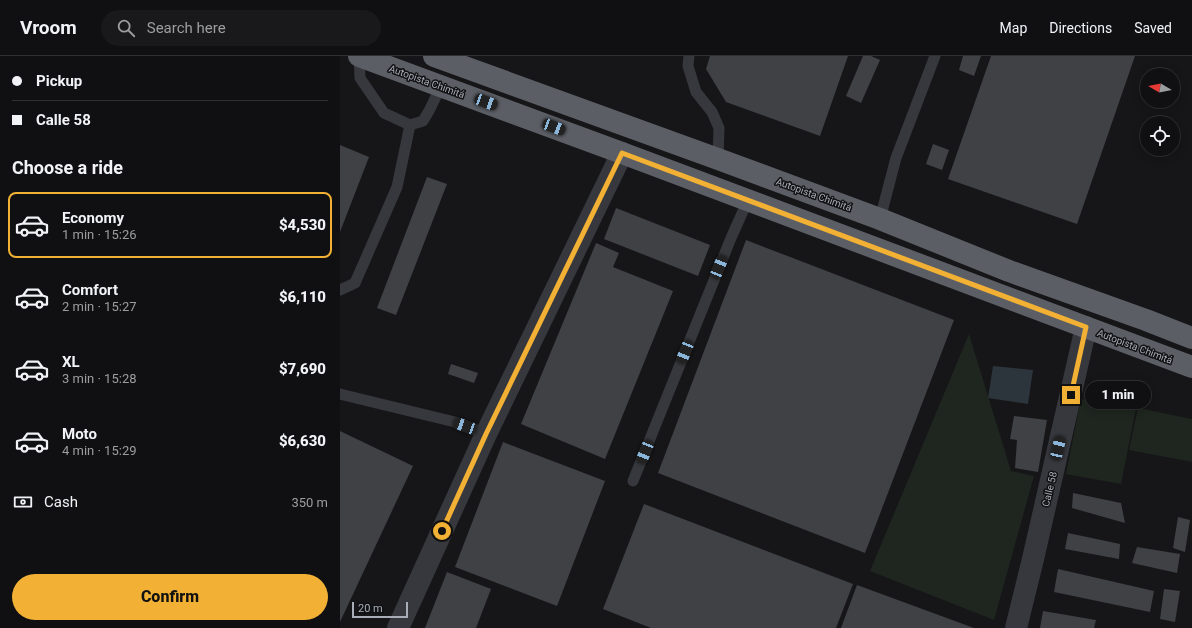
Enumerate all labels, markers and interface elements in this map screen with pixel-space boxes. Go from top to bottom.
search box [101,10,381,46]
text: Vroom [20,16,77,39]
icon: search [115,17,137,39]
text: Search here [147,19,226,37]
text: Map [1000,20,1027,36]
text: Directions [1049,20,1112,36]
text: Saved [1134,20,1172,36]
street label: Autopista Chimitá [388,63,466,100]
north arrow [1140,68,1180,108]
map controls [1140,68,1180,156]
text: Pickup [36,72,82,90]
car [473,92,499,112]
text: Calle 58 [36,111,91,129]
button: locate [1140,116,1180,156]
car [541,117,567,137]
text: Choose a ride [12,157,123,178]
street label: Autopista Chimitá [775,176,853,213]
icon: car [14,207,50,243]
text: Economy [62,209,124,227]
text: $4,530 [279,216,326,234]
text: 1 min · 15:26 [62,227,137,242]
car [709,254,729,280]
icon: car [14,279,50,315]
text: Comfort [62,281,118,299]
text: $6,110 [279,288,326,306]
text: 2 min · 15:27 [62,299,137,314]
street label: Autopista Chimitá [1096,327,1174,366]
car [675,339,695,365]
icon: car [14,351,50,387]
text: XL [62,353,80,371]
text: $7,690 [279,360,326,378]
text: 3 min · 15:28 [62,371,137,386]
callout: 1 min [1085,381,1151,409]
route end [1062,386,1080,404]
text: 1 min [1102,387,1134,402]
car [452,416,478,436]
icon: car [14,423,50,459]
text: Moto [62,425,97,443]
text: $6,630 [279,432,326,450]
car [1049,435,1067,461]
car [635,439,655,465]
text: 4 min · 15:29 [62,443,137,458]
street label: Calle 58 [1040,470,1059,508]
icon: cash [12,491,34,513]
text: Cash [44,493,78,511]
text: 350 m [291,495,328,510]
route start [433,522,451,540]
button: Confirm [12,574,328,620]
scale bar [352,600,408,619]
text: 20 m [358,602,383,615]

